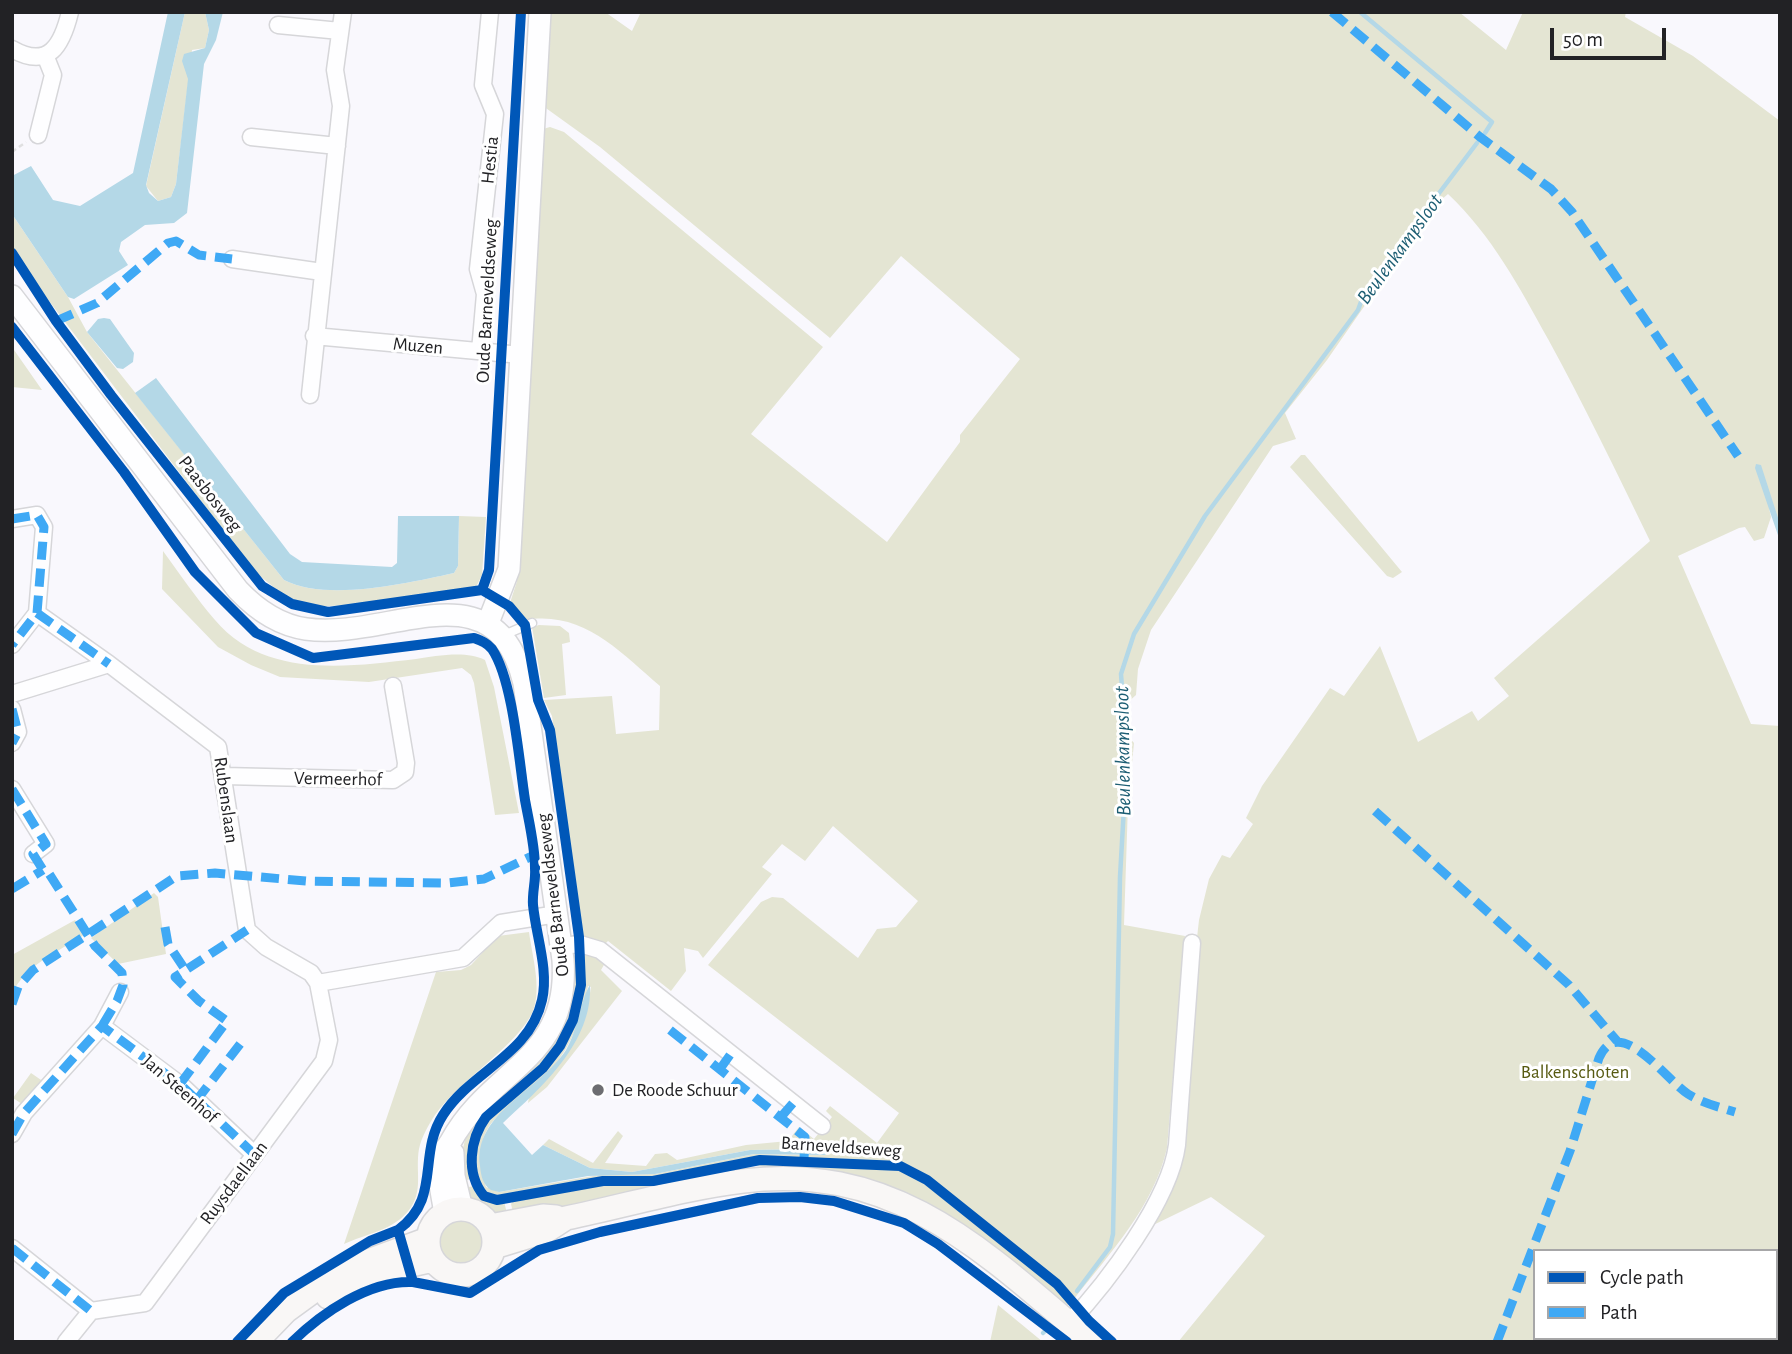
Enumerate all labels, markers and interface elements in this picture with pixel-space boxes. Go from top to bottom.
scale bar [1554,14,1670,58]
text: 50 m [1563,29,1603,50]
street label: Hestia [476,135,504,185]
water label: Beulenkampsloot [1351,189,1449,309]
street label: Oude Barneveldseweg [471,218,503,384]
street label: Muzen [392,332,444,360]
street label: Paasbosweg [173,451,247,537]
water label: Beulenkampsloot [1109,686,1137,816]
street label: Rubenslaan [209,755,243,845]
street label: Vermeerhof [294,767,382,791]
street label: Oude Barneveldseweg [532,812,574,978]
street label: Jan Steenhof [137,1050,223,1128]
park label: Balkenschoten [1521,1061,1629,1083]
place label: De Roode Schuur [612,1079,738,1101]
marker: De Roode Schuur [590,1082,606,1098]
street label: Barneveldseweg [780,1131,902,1163]
street label: Ruysdaellaan [195,1137,273,1229]
legend [1533,1249,1778,1340]
text: Cycle path [1600,1267,1684,1288]
text: Path [1600,1302,1638,1323]

